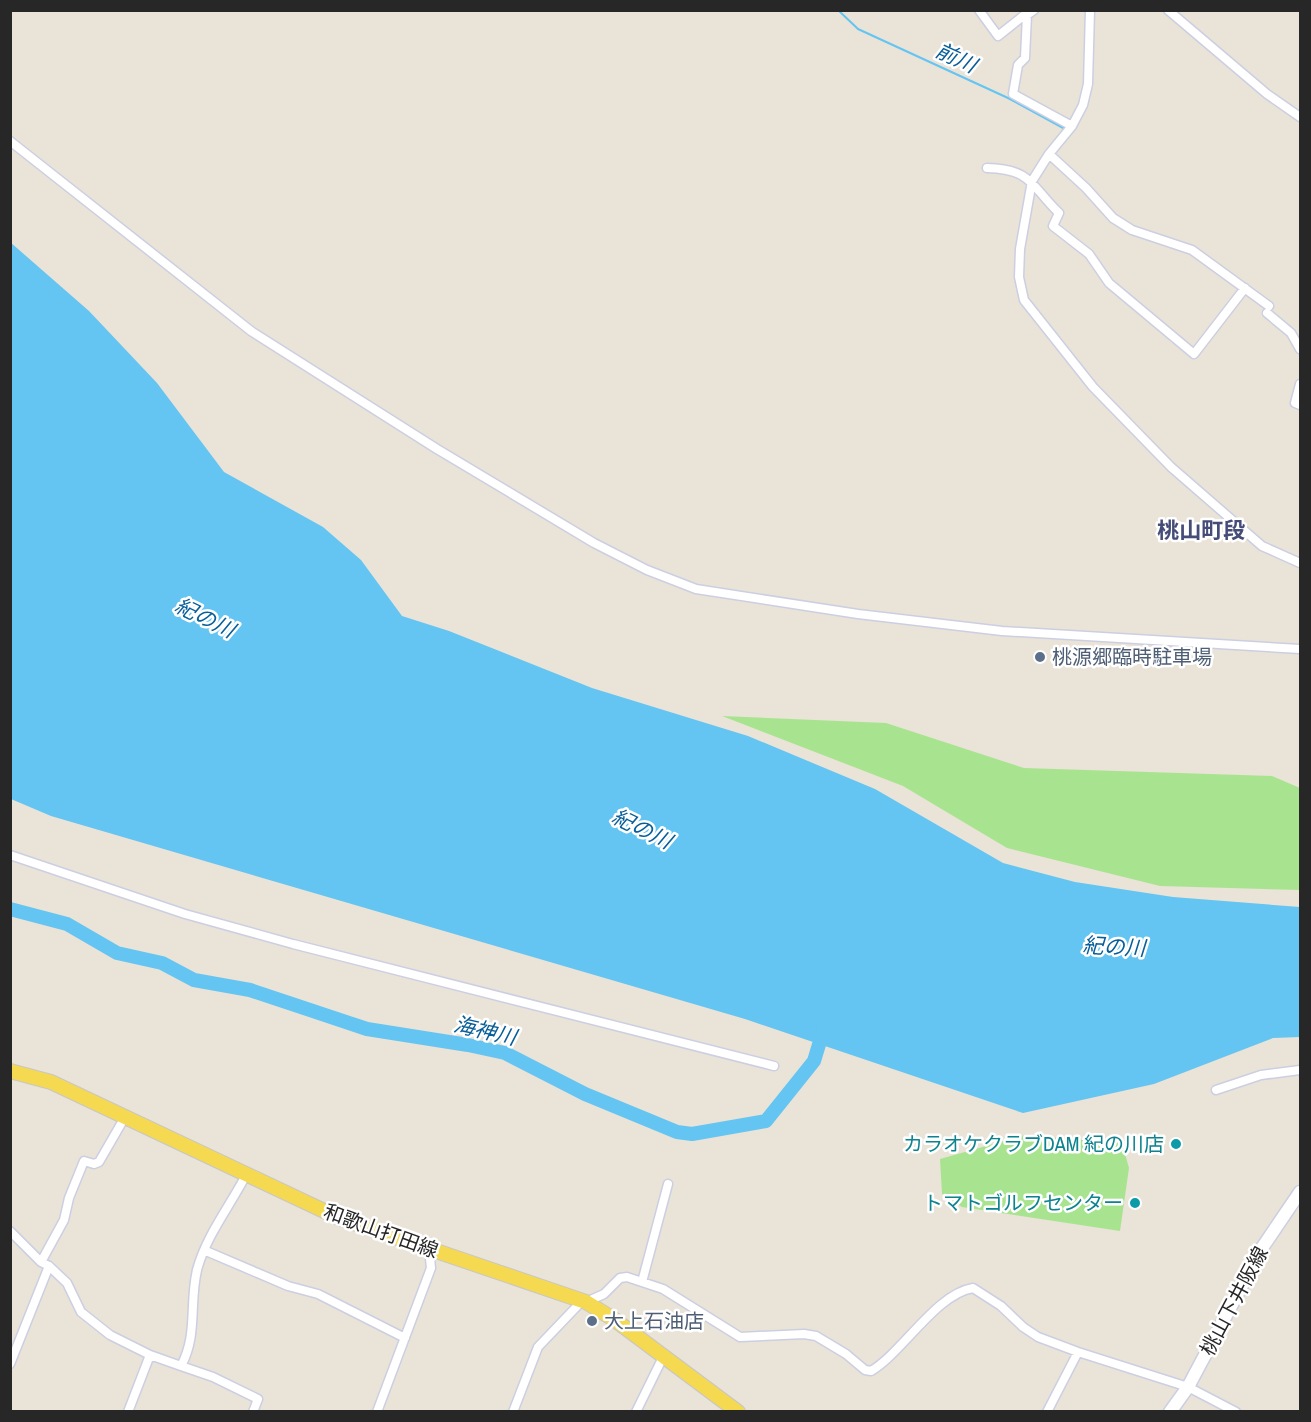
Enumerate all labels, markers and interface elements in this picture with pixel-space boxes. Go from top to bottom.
water label: 前川 [931,36,983,80]
district label: 桃山町段 [1157,515,1245,545]
water label: 紀の川 [171,591,242,645]
place label: 桃源郷臨時駐車場 [1052,643,1212,670]
marker: 桃源郷臨時駐車場 [1033,650,1047,664]
water label: 紀の川 [608,802,679,856]
water label: 紀の川 [1082,930,1148,963]
water label: 海神川 [451,1009,521,1052]
place label: カラオケクラブDAM 紀の川店 [903,1130,1164,1157]
marker: カラオケクラブDAM 紀の川店 [1169,1137,1183,1151]
place label: トマトゴルフセンター [923,1189,1123,1216]
marker: トマトゴルフセンター [1128,1196,1142,1210]
street label: 和歌山打田線 [320,1197,442,1264]
street label: 桃山下井阪線 [1193,1241,1274,1360]
place label: 大上石油店 [604,1307,704,1334]
marker: 大上石油店 [585,1314,599,1328]

